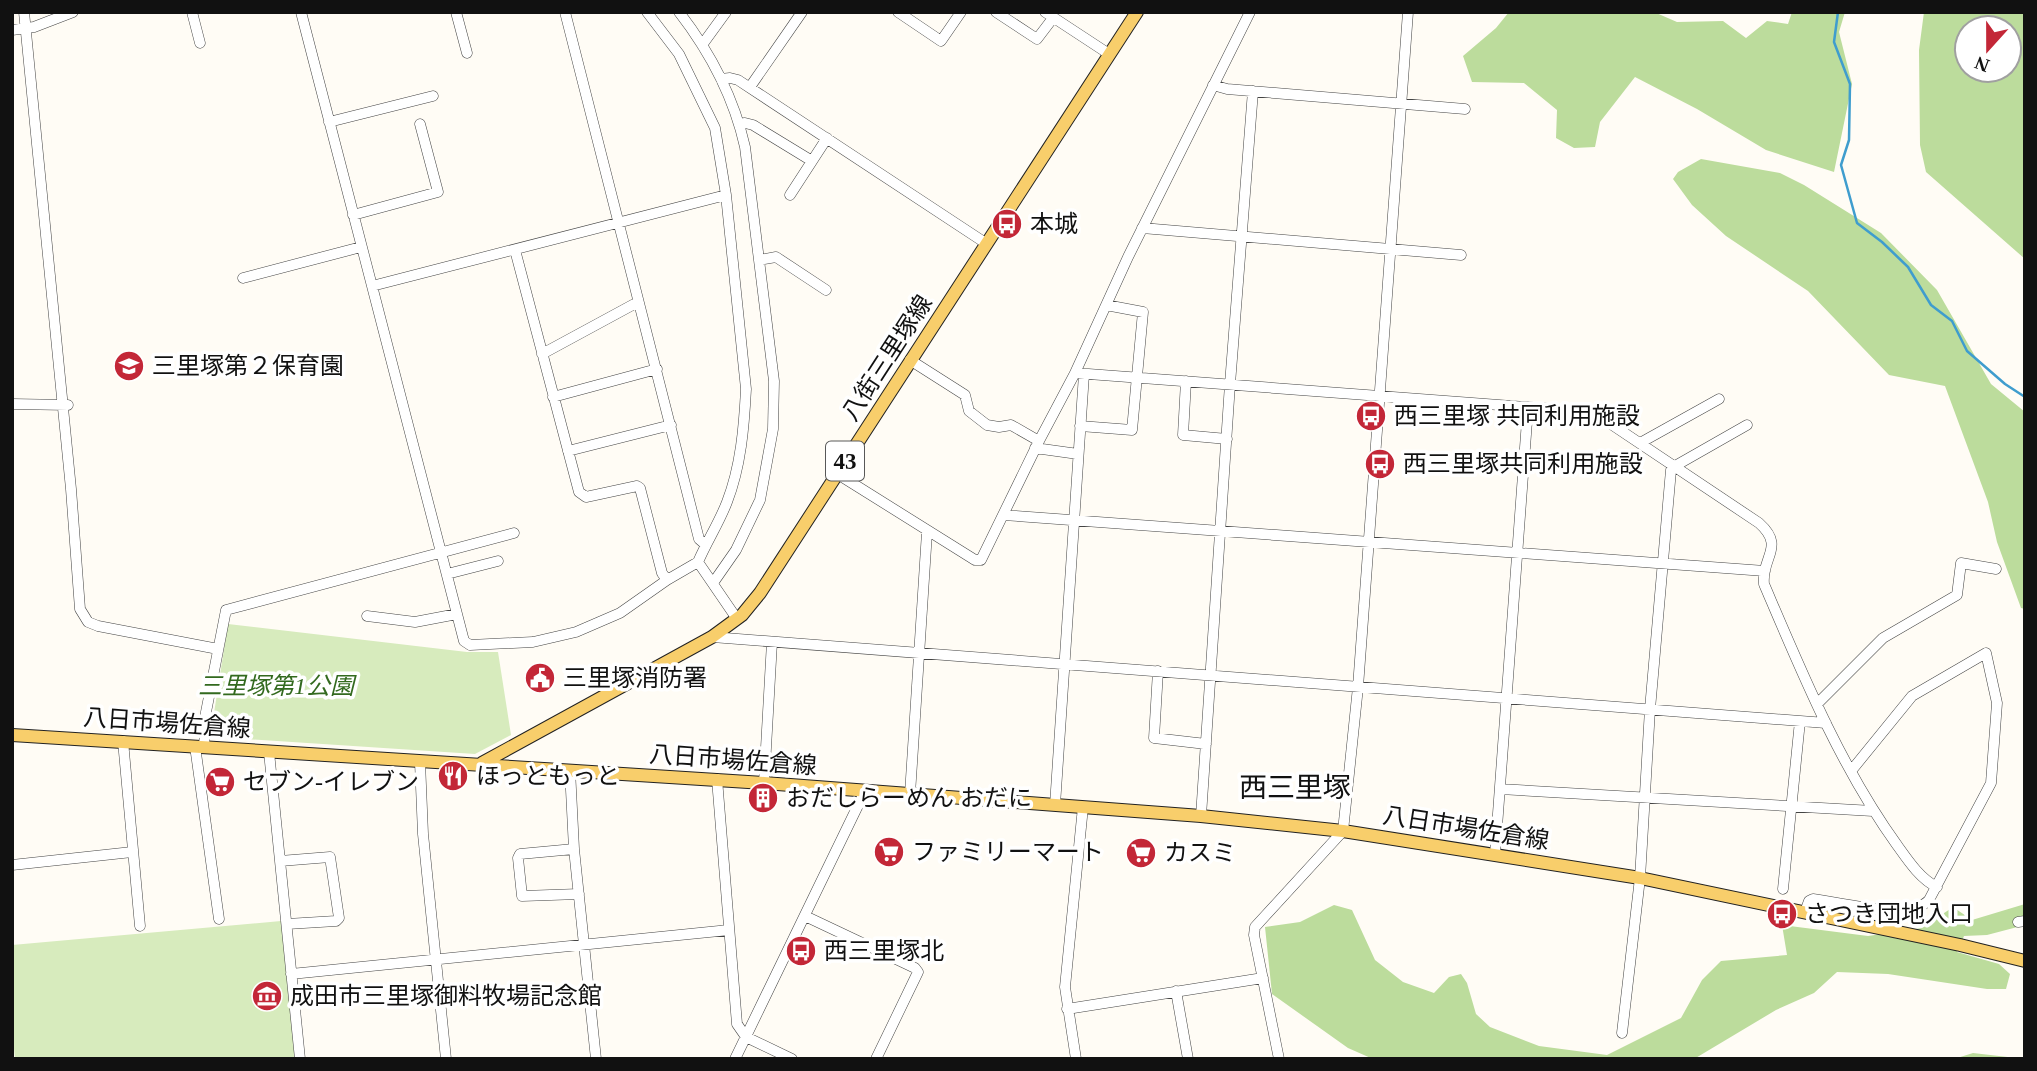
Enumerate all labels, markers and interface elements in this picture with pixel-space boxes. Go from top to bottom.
north arrow [1953,14,2023,84]
text: N [1972,52,1992,77]
bus stop icon: 本城 [990,207,1024,241]
place label: 本城 [1030,211,1078,237]
street label: 八街三里塚線 [837,291,937,425]
school or university icon: 三里塚第２保育園 [112,349,146,383]
place label: 三里塚第２保育園 [152,353,344,379]
bus stop icon: 西三里塚 共同利用施設 [1354,399,1388,433]
place label: 西三里塚 共同利用施設 [1394,403,1640,429]
road number: 43 [826,442,864,481]
bus stop icon: 西三里塚共同利用施設 [1363,447,1397,481]
place label: 西三里塚共同利用施設 [1403,451,1643,477]
public building icon: 三里塚消防署 [523,661,557,695]
place label: 三里塚消防署 [563,665,707,691]
park label: 三里塚第1公園 [198,673,357,699]
street label: 八日市場佐倉線 [82,704,252,742]
street label: 八日市場佐倉線 [648,741,818,779]
restaurant icon: ほっともっと [436,759,470,793]
place label: ほっともっと [476,763,620,789]
supermarket icon: セブン-イレブン [203,765,237,799]
place label: セブン-イレブン [243,769,419,795]
district label: 西三里塚 [1239,772,1351,803]
building icon: おだしらーめん おだに [746,781,780,815]
place label: おだしらーめん おだに [786,785,1032,811]
street label: 八日市場佐倉線 [1381,802,1551,854]
supermarket icon: ファミリーマート [872,835,906,869]
supermarket icon: カスミ [1124,836,1158,870]
place label: ファミリーマート [912,839,1104,865]
place label: カスミ [1164,840,1236,866]
bus stop icon: さつき団地入口 [1765,897,1799,931]
place label: さつき団地入口 [1805,901,1973,927]
bus stop icon: 西三里塚北 [784,934,818,968]
place label: 西三里塚北 [824,938,944,964]
museum icon: 成田市三里塚御料牧場記念館 [250,979,284,1013]
place label: 成田市三里塚御料牧場記念館 [290,983,602,1009]

